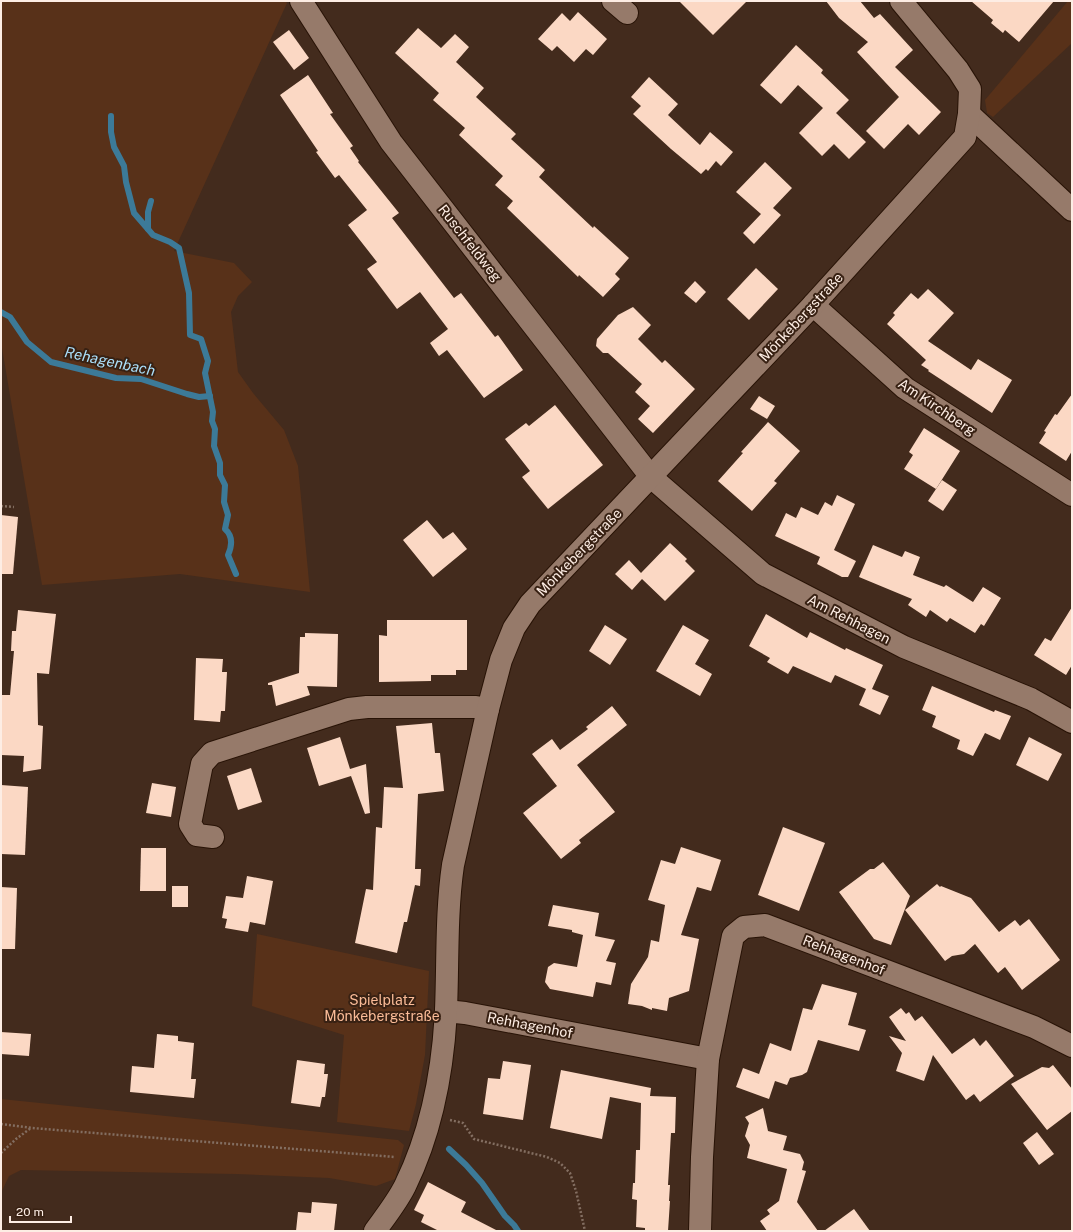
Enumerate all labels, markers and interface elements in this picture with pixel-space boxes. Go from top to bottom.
street label: Ruschfeldweg [435,201,505,285]
street label: Mönkebergstraße [756,269,846,365]
water label: Rehagenbach [63,343,157,379]
street label: Am Kirchberg [895,375,979,439]
street label: Mönkebergstraße [533,505,625,599]
street label: Am Rehhagen [805,591,893,647]
street label: Rehhagenhof [801,932,888,978]
park label: Spielplatz Mönkebergstraße [324,992,440,1024]
street label: Rehhagenhof [486,1009,575,1041]
scale bar [10,1198,71,1224]
text: 20 m [16,1205,44,1219]

